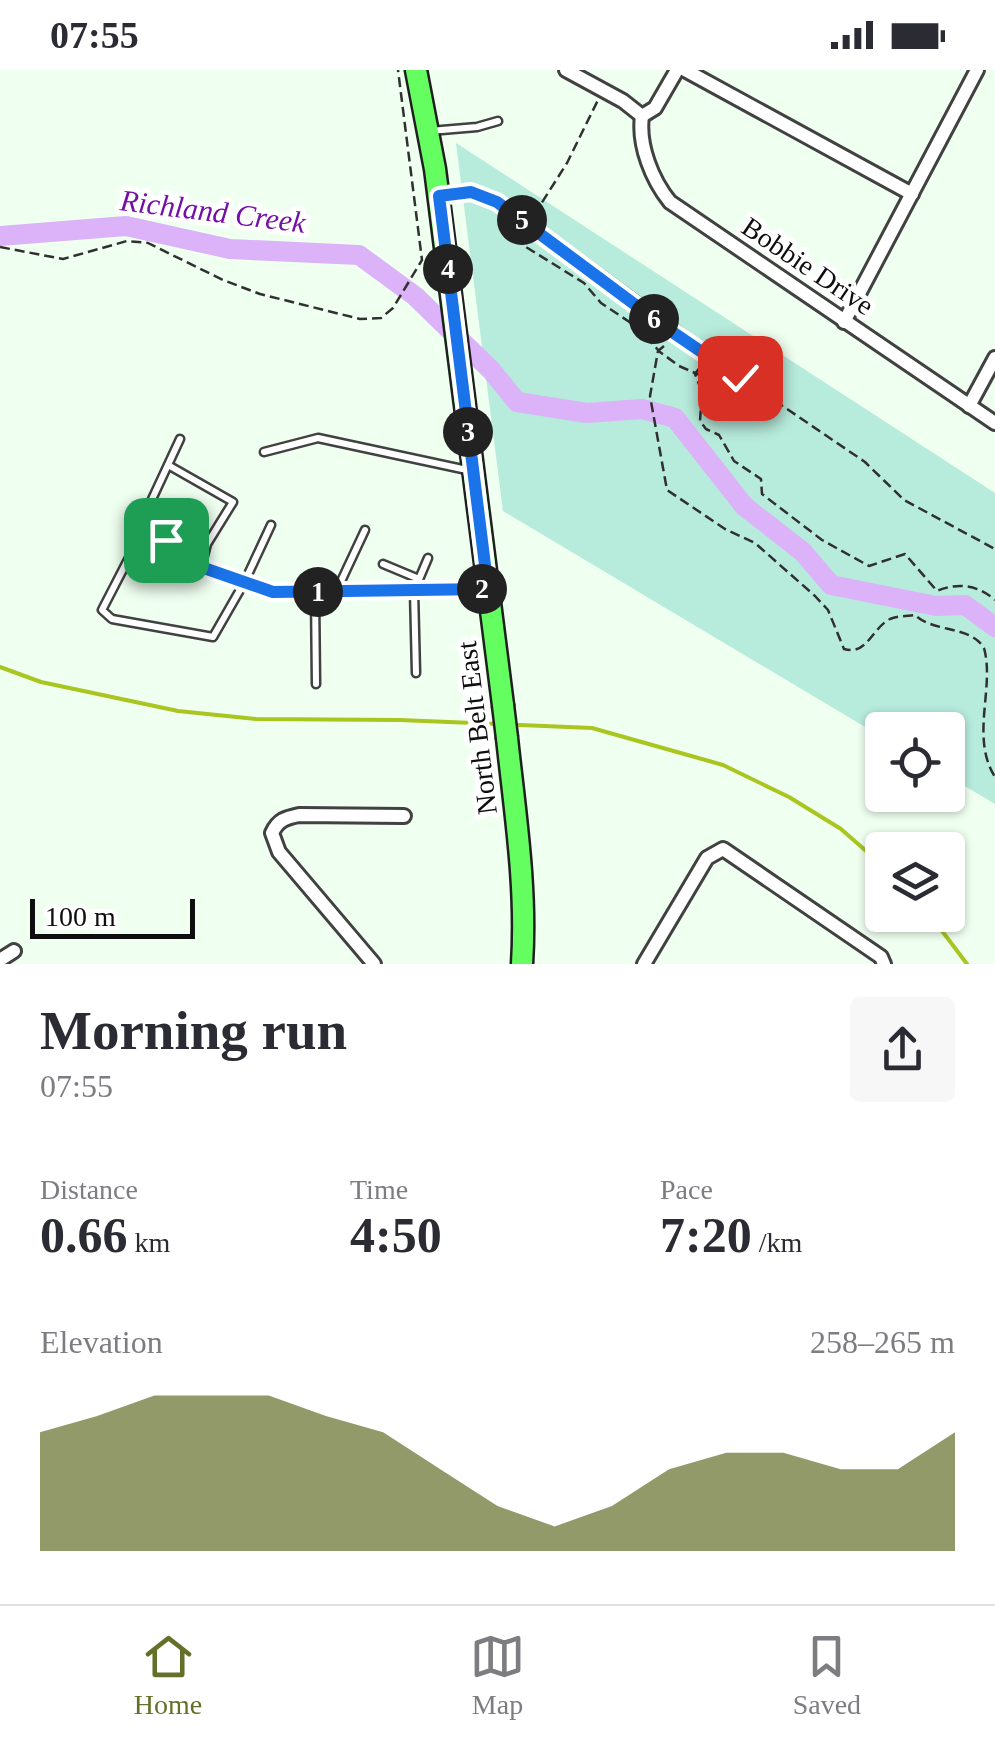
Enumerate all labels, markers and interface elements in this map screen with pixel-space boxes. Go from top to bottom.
text: 07:55 [50,14,139,56]
water label: Richland Creek [118,183,308,239]
pin: 5 [497,195,547,245]
text: 5 [515,204,529,235]
street label: Bobbie Drive [736,211,880,321]
pin: 4 [423,244,473,294]
text: 4 [441,253,455,284]
pin: 6 [629,294,679,344]
text: 6 [647,303,661,334]
pin [698,336,783,421]
icon: check [713,351,768,406]
pin: 3 [443,407,493,457]
text: 3 [461,416,475,447]
pin [124,498,209,583]
icon: arrive [139,513,194,568]
pin: 2 [457,564,507,614]
pin: 1 [293,567,343,617]
text: 2 [475,573,489,604]
text: 1 [311,576,325,607]
street label: North Belt East [451,639,503,816]
map controls [865,712,965,932]
button: locate [865,712,965,812]
button: layers [865,832,965,932]
scale bar [30,894,195,938]
text: 100 m [45,901,116,932]
button: share [850,997,955,1102]
text: Morning run [40,1000,347,1061]
text: 07:55 [40,1068,113,1104]
text: Distance [40,1174,138,1205]
text: Time [350,1174,408,1205]
text: Pace [660,1174,713,1205]
text: 0.66 [40,1207,128,1263]
text: 4:50 [350,1207,442,1263]
text: 7:20 [660,1207,752,1263]
text: km [128,1227,170,1258]
text: /km [752,1227,802,1258]
text: Elevation [40,1324,163,1360]
text: 258–265 m [810,1324,955,1360]
tab: Home [134,1629,202,1721]
tab: Map [470,1629,525,1721]
tab: Saved [793,1629,861,1721]

